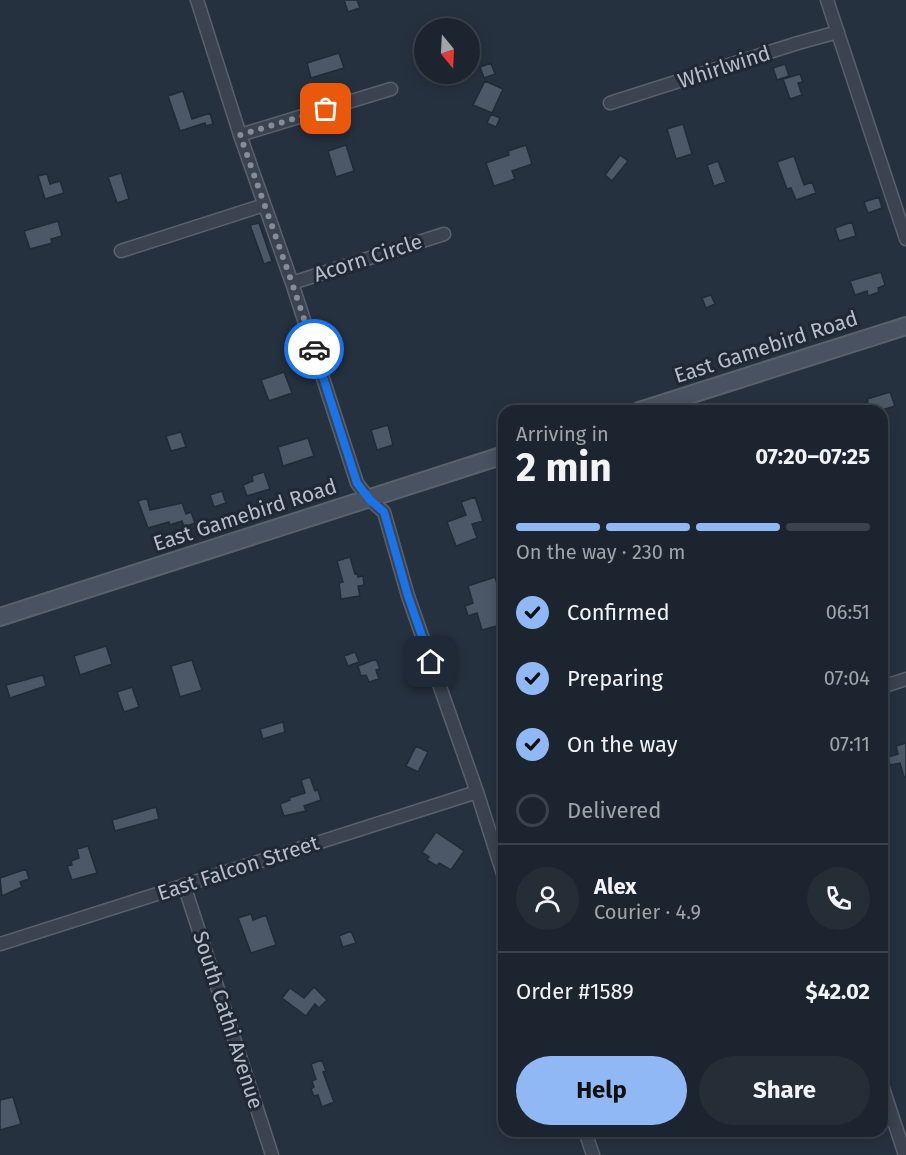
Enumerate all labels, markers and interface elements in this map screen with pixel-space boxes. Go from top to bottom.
north arrow [414,18,480,84]
map controls [414,18,480,84]
street label: Whirlwind [674,40,774,94]
pin [300,83,351,134]
icon: bag [309,92,342,125]
street label: Acorn Circle [310,228,426,288]
street label: East Gamebird Road [671,305,861,389]
courier [284,319,344,379]
icon: car [298,333,331,366]
text: Arriving in [516,422,609,446]
text: 07:20–07:25 [755,443,870,470]
text: 2 min [516,445,612,491]
street label: East Gamebird Road [150,473,340,557]
text: On the way · 230 m [516,540,685,564]
icon: check [516,596,549,629]
text: Confirmed [567,599,670,626]
text: 06:51 [826,600,870,624]
pin [405,636,456,687]
icon: home [414,645,447,678]
icon: check [516,662,549,695]
text: Preparing [567,665,663,692]
text: 07:04 [824,666,870,690]
icon: check [516,728,549,761]
text: On the way [567,731,678,758]
text: 07:11 [829,732,870,756]
text: Delivered [567,797,662,824]
street label: East Falcon Street [154,830,322,906]
button: person [516,867,579,930]
button: phone [807,867,870,930]
text: Alex [594,873,637,900]
text: Courier · 4.9 [594,900,701,924]
street label: South Cathi Avenue [187,928,269,1112]
text: Order #1589 [516,978,634,1005]
text: $42.02 [806,978,870,1005]
button: Help [516,1056,687,1125]
button: Share [699,1056,870,1125]

